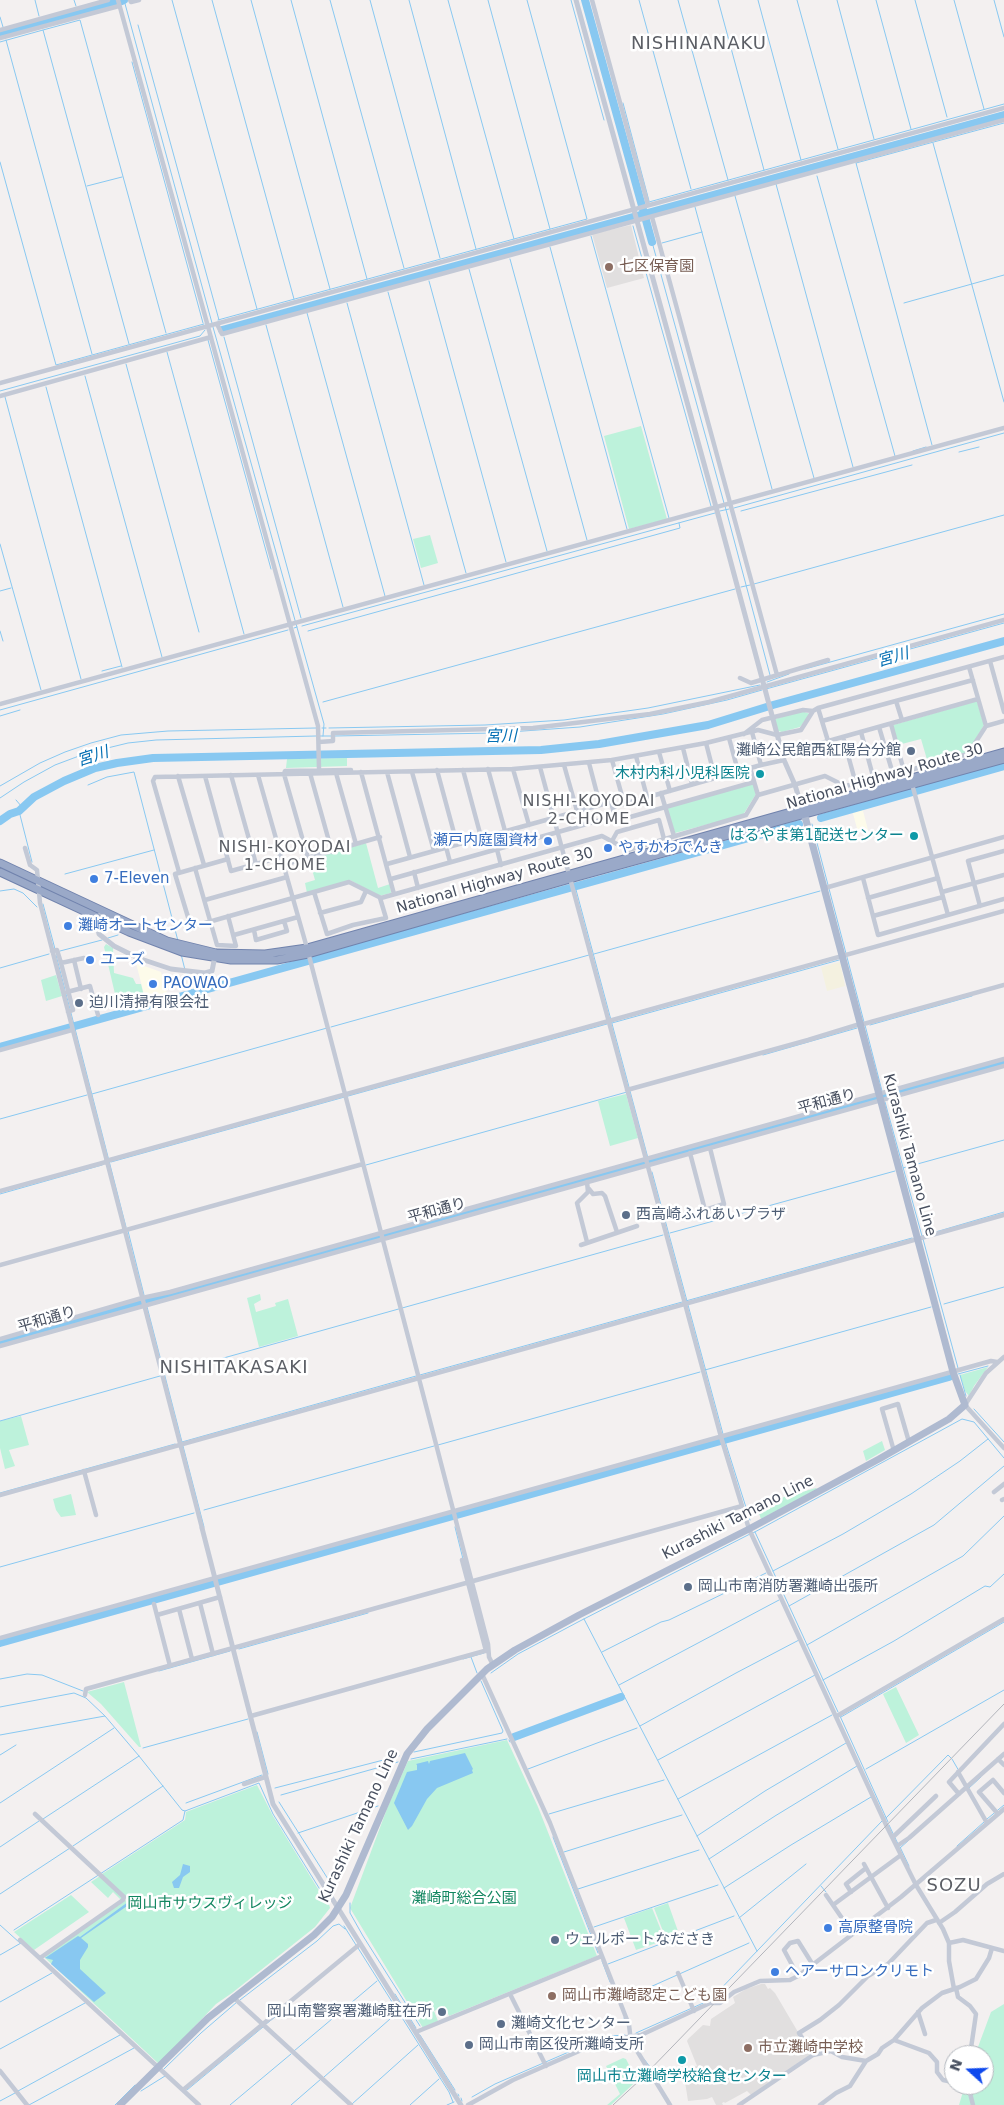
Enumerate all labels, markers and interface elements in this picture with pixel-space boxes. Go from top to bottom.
district label: NISHINANAKU [630,33,768,55]
place label: 七区保育園 [619,258,694,276]
marker: 七区保育園 [603,261,615,273]
water label: 宮川 [875,644,911,672]
water label: 宮川 [485,727,517,747]
street label: National Highway Route 30 [784,740,986,814]
place label: 灘崎公民館西紅陽台分館 [736,742,901,760]
water label: 宮川 [75,743,111,771]
marker: 灘崎公民館西紅陽台分館 [905,745,917,757]
place label: 木村内科小児科医院 [615,765,750,783]
marker: 木村内科小児科医院 [754,768,766,780]
district label: NISHI-KOYODAI 2-CHOME [521,792,657,830]
place label: はるやま第1配送センター [729,827,904,845]
marker: はるやま第1配送センター [908,830,920,842]
place label: 瀬戸内庭園資材 [433,832,538,850]
marker: 瀬戸内庭園資材 [542,835,554,847]
district label: NISHI-KOYODAI 1-CHOME [217,838,353,876]
place label: やすかわでんき [618,839,723,857]
marker: やすかわでんき [602,842,614,854]
street label: National Highway Route 30 [394,844,596,918]
place label: 7-Eleven [104,870,169,888]
marker: 7-Eleven [88,873,100,885]
place label: 灘崎オートセンター [78,917,213,935]
marker: 灘崎オートセンター [62,920,74,932]
place label: ユーズ [100,951,145,969]
marker: ユーズ [84,954,96,966]
place label: PAOWAO [163,975,229,993]
marker: PAOWAO [147,978,159,990]
place label: 迫川清掃有限会社 [89,994,209,1012]
marker: 迫川清掃有限会社 [73,997,85,1009]
street label: Kurashiki Tamano Line [879,1072,939,1238]
street label: 平和通り [796,1086,858,1118]
street label: 平和通り [406,1195,468,1227]
place label: 西高崎ふれあいプラザ [636,1206,786,1224]
marker: 西高崎ふれあいプラザ [620,1209,632,1221]
street label: 平和通り [16,1303,78,1337]
district label: NISHITAKASAKI [158,1357,310,1379]
street label: Kurashiki Tamano Line [659,1472,817,1564]
place label: 岡山市南消防署灘崎出張所 [698,1578,878,1596]
marker: 岡山市南消防署灘崎出張所 [682,1581,694,1593]
street label: Kurashiki Tamano Line [315,1746,403,1906]
district label: SOZU [926,1875,982,1897]
park label: 灘崎町総合公園 [412,1890,516,1908]
park label: 岡山市サウスヴィレッジ [128,1895,292,1913]
place label: 高原整骨院 [838,1919,913,1937]
marker: 高原整骨院 [822,1922,834,1934]
place label: ウェルポートなださき [565,1931,715,1949]
marker: ウェルポートなださき [549,1934,561,1946]
place label: ヘアーサロンクリモト [785,1963,934,1981]
marker: ヘアーサロンクリモト [769,1966,781,1978]
place label: 岡山市灘崎認定こども園 [562,1987,727,2005]
marker: 岡山市灘崎認定こども園 [546,1990,558,2002]
place label: 岡山南警察署灘崎駐在所 [267,2003,432,2021]
marker: 岡山南警察署灘崎駐在所 [436,2006,448,2018]
place label: 灘崎文化センター [511,2015,631,2033]
marker: 灘崎文化センター [495,2018,507,2030]
place label: 岡山市南区役所灘崎支所 [479,2036,644,2054]
marker: 岡山市南区役所灘崎支所 [463,2039,475,2051]
place label: 市立灘崎中学校 [758,2039,863,2057]
marker: 市立灘崎中学校 [742,2042,754,2054]
north arrow [944,2045,994,2095]
marker: 岡山市立灘崎学校給食センター [676,2054,688,2066]
text: N [946,2057,965,2073]
place label: 岡山市立灘崎学校給食センター [577,2068,787,2086]

